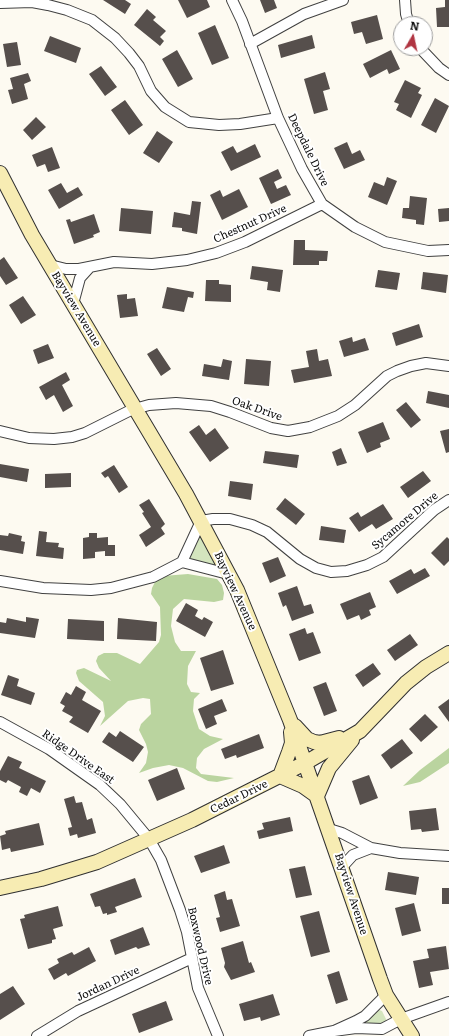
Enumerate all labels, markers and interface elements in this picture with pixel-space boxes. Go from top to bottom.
north arrow [393,16,433,56]
text: N [409,17,421,34]
street label: Deepdale Drive [285,111,331,189]
street label: Chestnut Drive [211,202,289,246]
street label: Bayview Avenue [48,269,104,349]
street label: Oak Drive [230,394,284,424]
street label: Sycamore Drive [369,489,441,553]
street label: Bayview Avenue [211,550,259,632]
street label: Ridge Drive East [39,727,117,787]
street label: Cedar Drive [208,777,270,817]
street label: Bayview Avenue [332,852,370,936]
street label: Boxwood Drive [185,906,215,986]
street label: Jordan Drive [74,964,142,1004]

